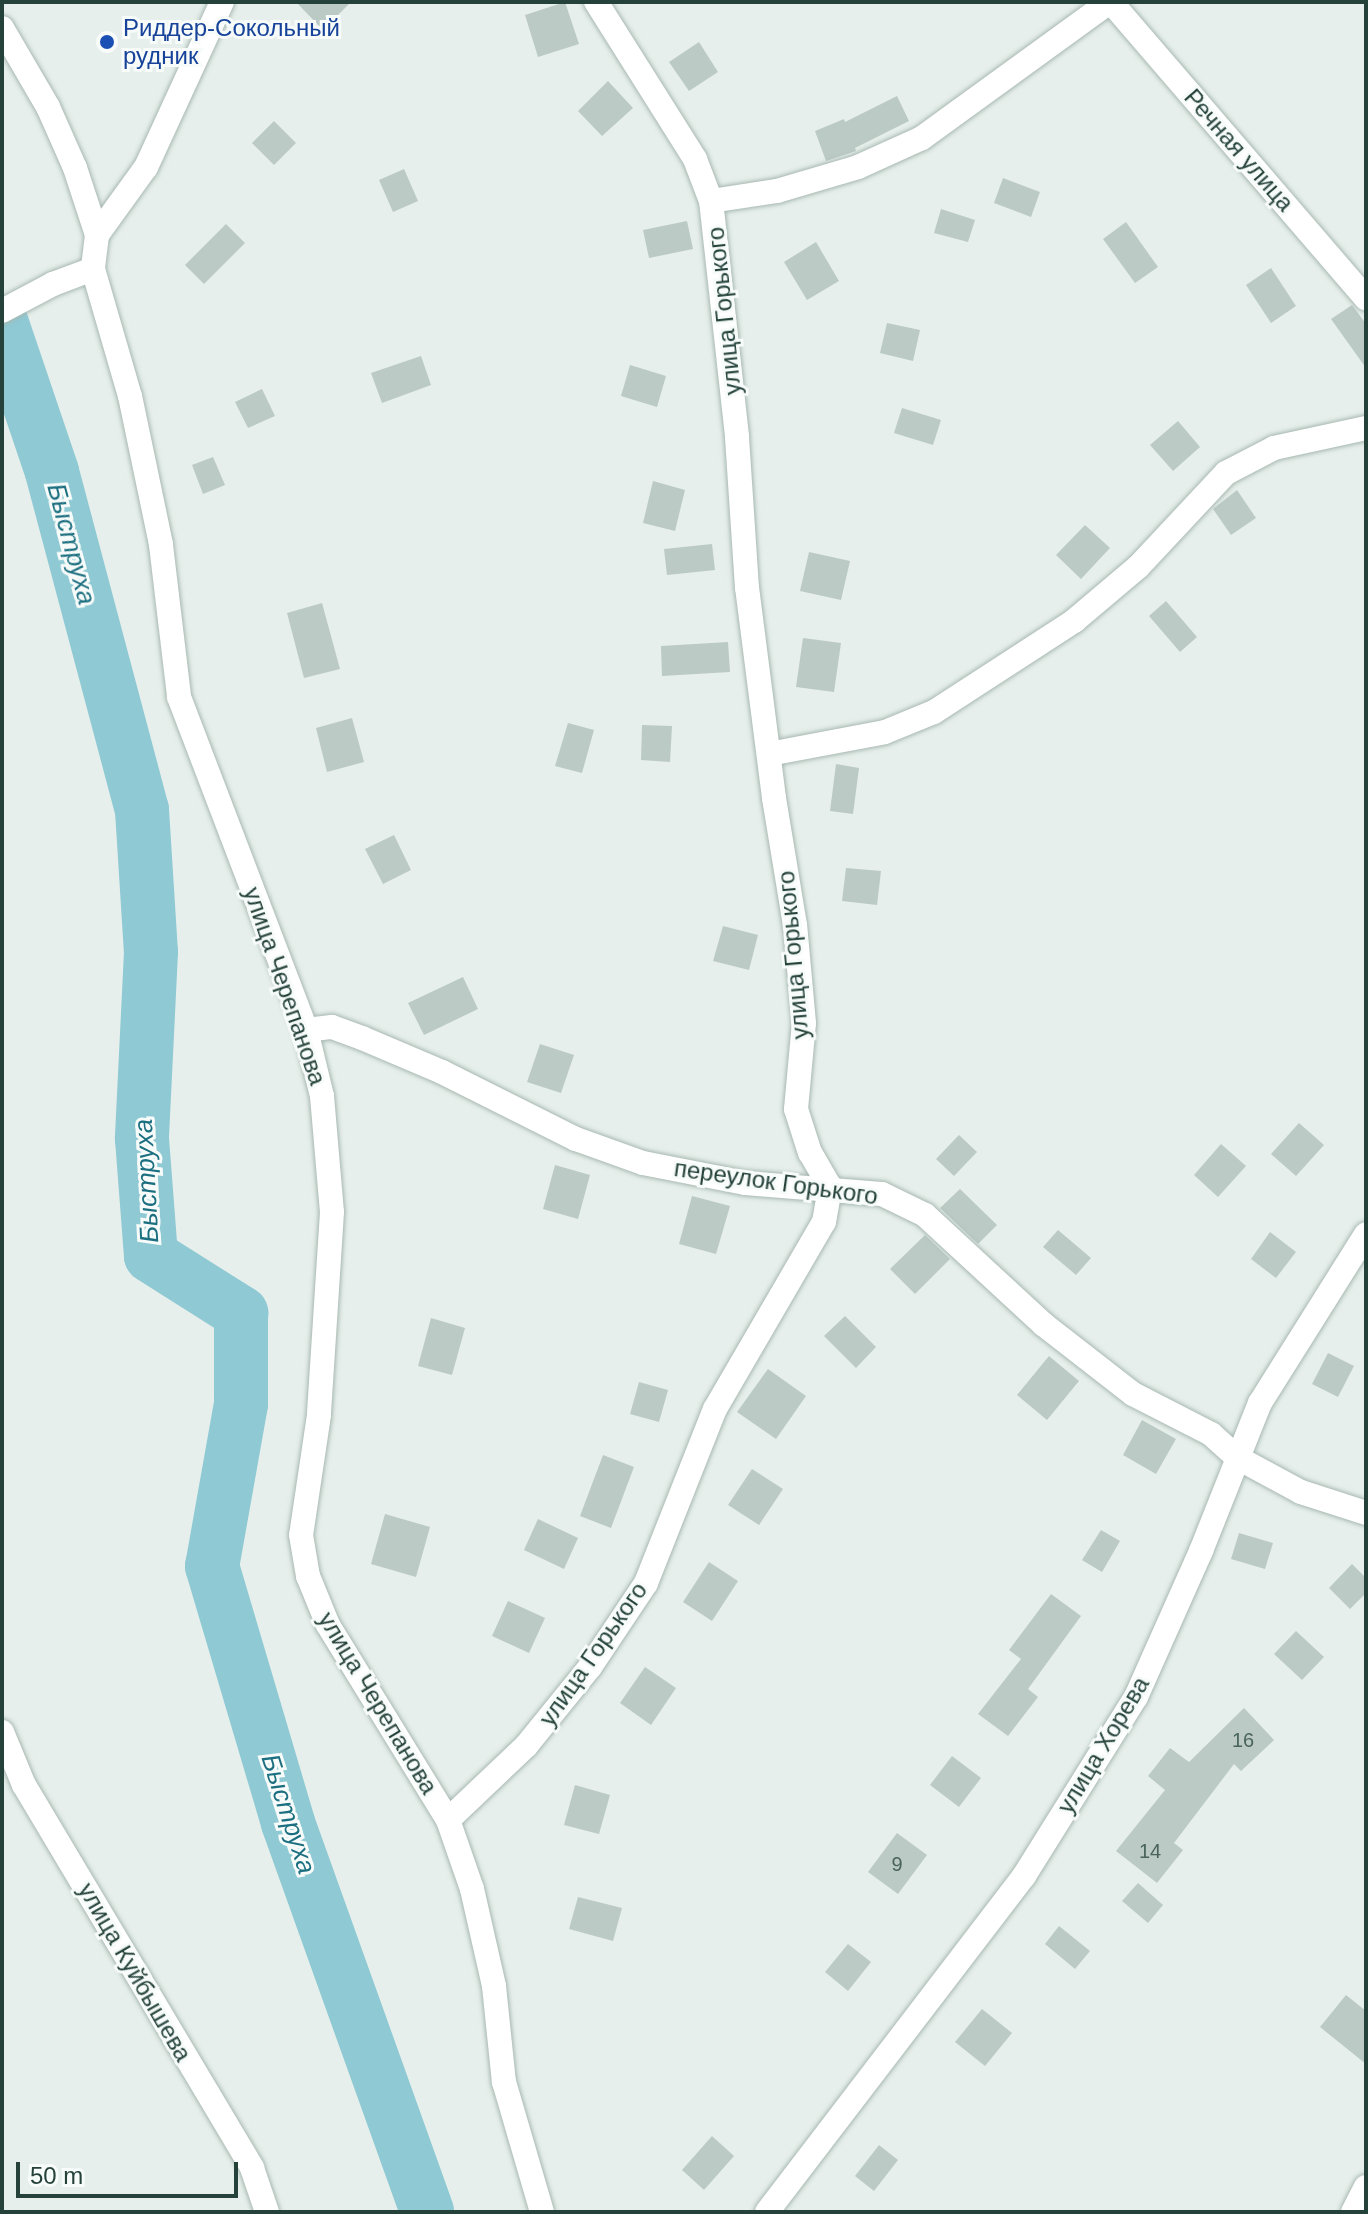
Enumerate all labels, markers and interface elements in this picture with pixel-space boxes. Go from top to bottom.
place label: Риддер-Сокольный рудник [123,14,340,70]
marker: Риддер-Сокольный рудник [98,33,116,51]
street label: Речная улица [1178,83,1300,217]
street label: улица Горького [701,225,747,397]
water label: Быструха [40,480,102,608]
street label: улица Горького [771,870,815,1040]
street label: улица Черепанова [238,883,332,1089]
water label: Быструха [128,1118,166,1244]
street label: переулок Горького [672,1153,880,1211]
street label: улица Горького [533,1577,653,1731]
street label: улица Черепанова [312,1607,444,1799]
street label: улица Хорева [1051,1671,1155,1819]
house number: 16 [1232,1728,1254,1752]
water label: Быструха [254,1750,322,1878]
house number: 14 [1139,1839,1161,1863]
house number: 9 [891,1852,903,1876]
street label: улица Куйбышева [72,1878,198,2066]
scale bar [20,2146,242,2196]
text: 50 m [30,2162,83,2189]

